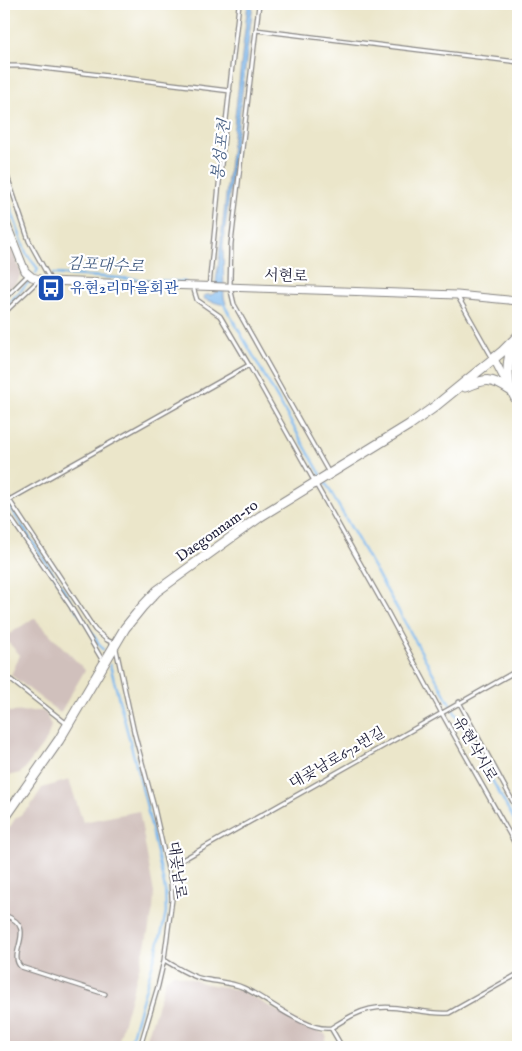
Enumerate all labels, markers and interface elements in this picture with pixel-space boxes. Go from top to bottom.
water label: 봉성포천 [208,117,236,182]
water label: 김포대수로 [66,254,145,278]
street label: 서현로 [264,266,309,286]
bus stop icon: 유현2리마을회관 [36,273,66,303]
place label: 유현2리마을회관 [70,279,179,298]
street label: Daegonnam-ro [172,496,262,566]
street label: 유현삭시로 [449,713,502,786]
street label: 대곶남로672번길 [286,723,388,793]
street label: 대곶남로 [164,840,191,901]

